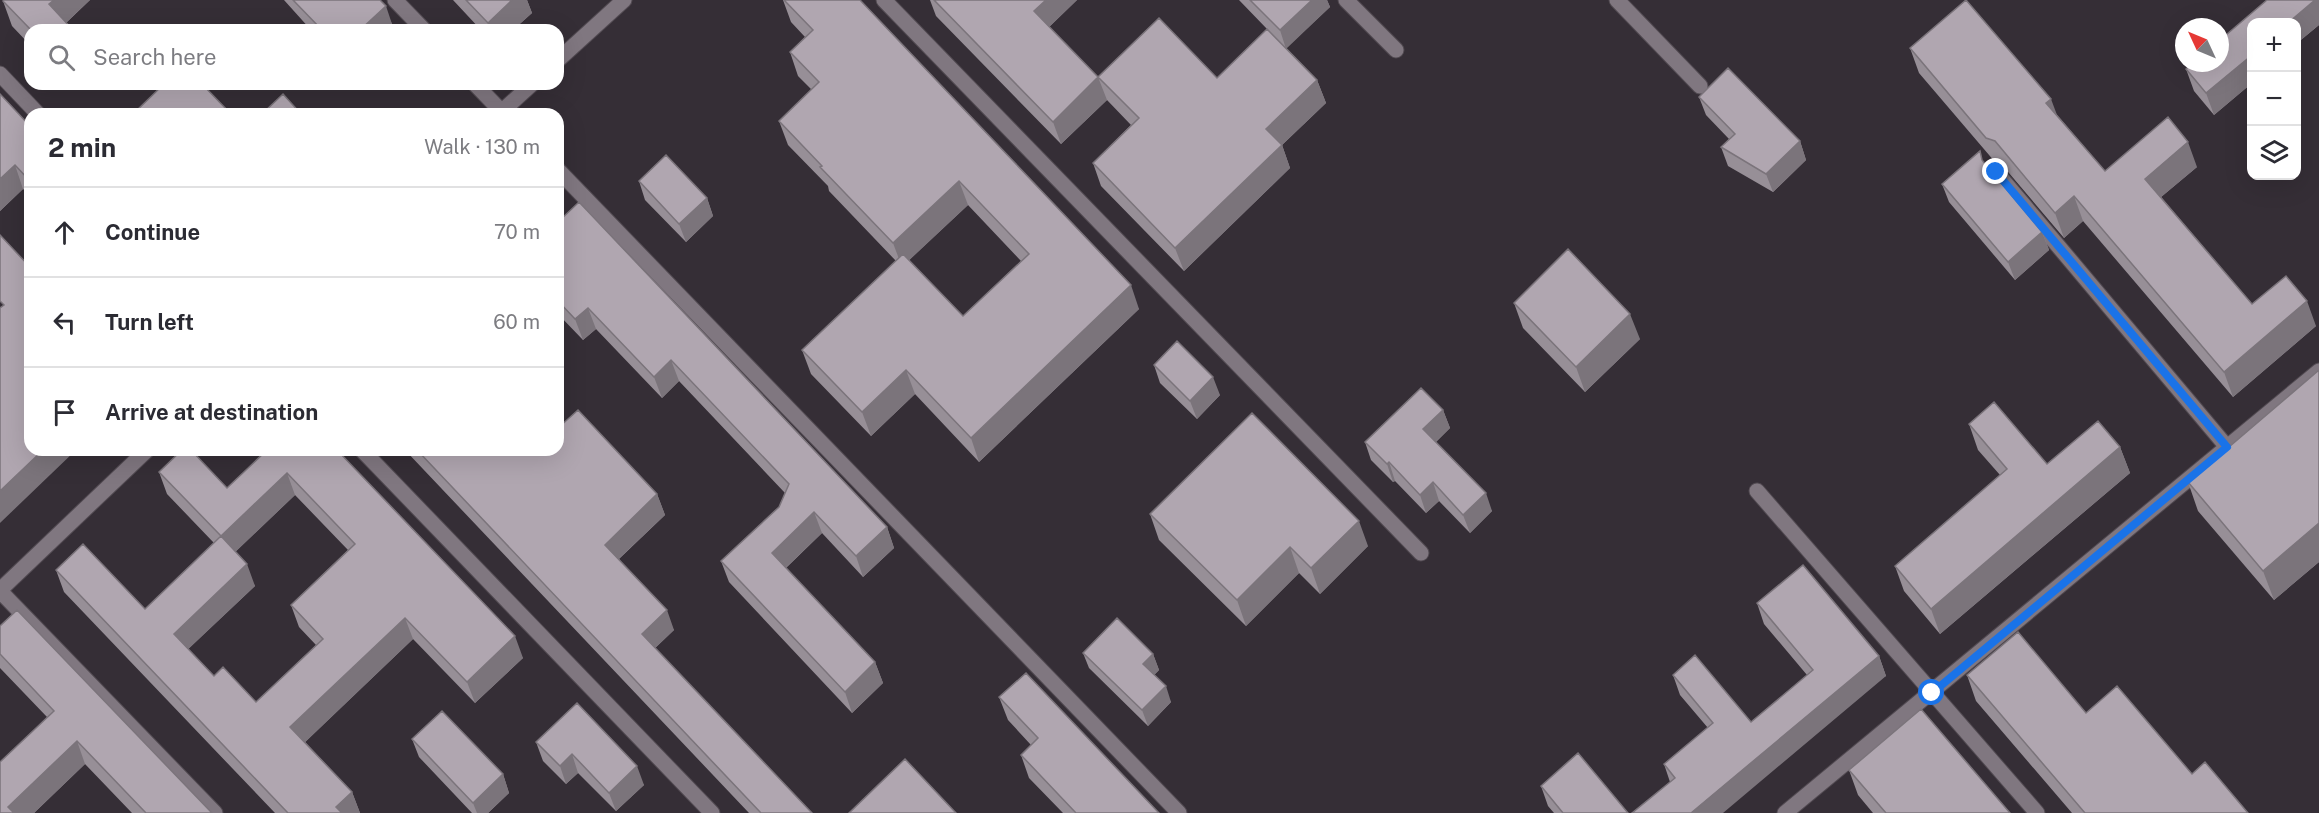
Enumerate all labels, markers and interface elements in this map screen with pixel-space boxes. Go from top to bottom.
north arrow [2175,18,2229,72]
map controls [2247,18,2301,180]
button: + [2247,18,2301,72]
search box [24,24,564,90]
icon: search [45,41,78,74]
text: Search here [93,44,217,70]
button: − [2247,72,2301,126]
button: layers [2247,126,2301,180]
text: 2 min [48,132,116,163]
text: Walk · 130 m [424,135,540,159]
route end [1982,158,2008,184]
icon: ahead [48,216,81,249]
text: Continue [105,219,200,245]
text: 70 m [494,220,540,244]
icon: left [48,306,81,339]
text: Turn left [105,309,194,335]
text: 60 m [493,310,540,334]
icon: arrive [48,396,81,429]
text: Arrive at destination [105,399,318,425]
route start [1918,679,1944,705]

